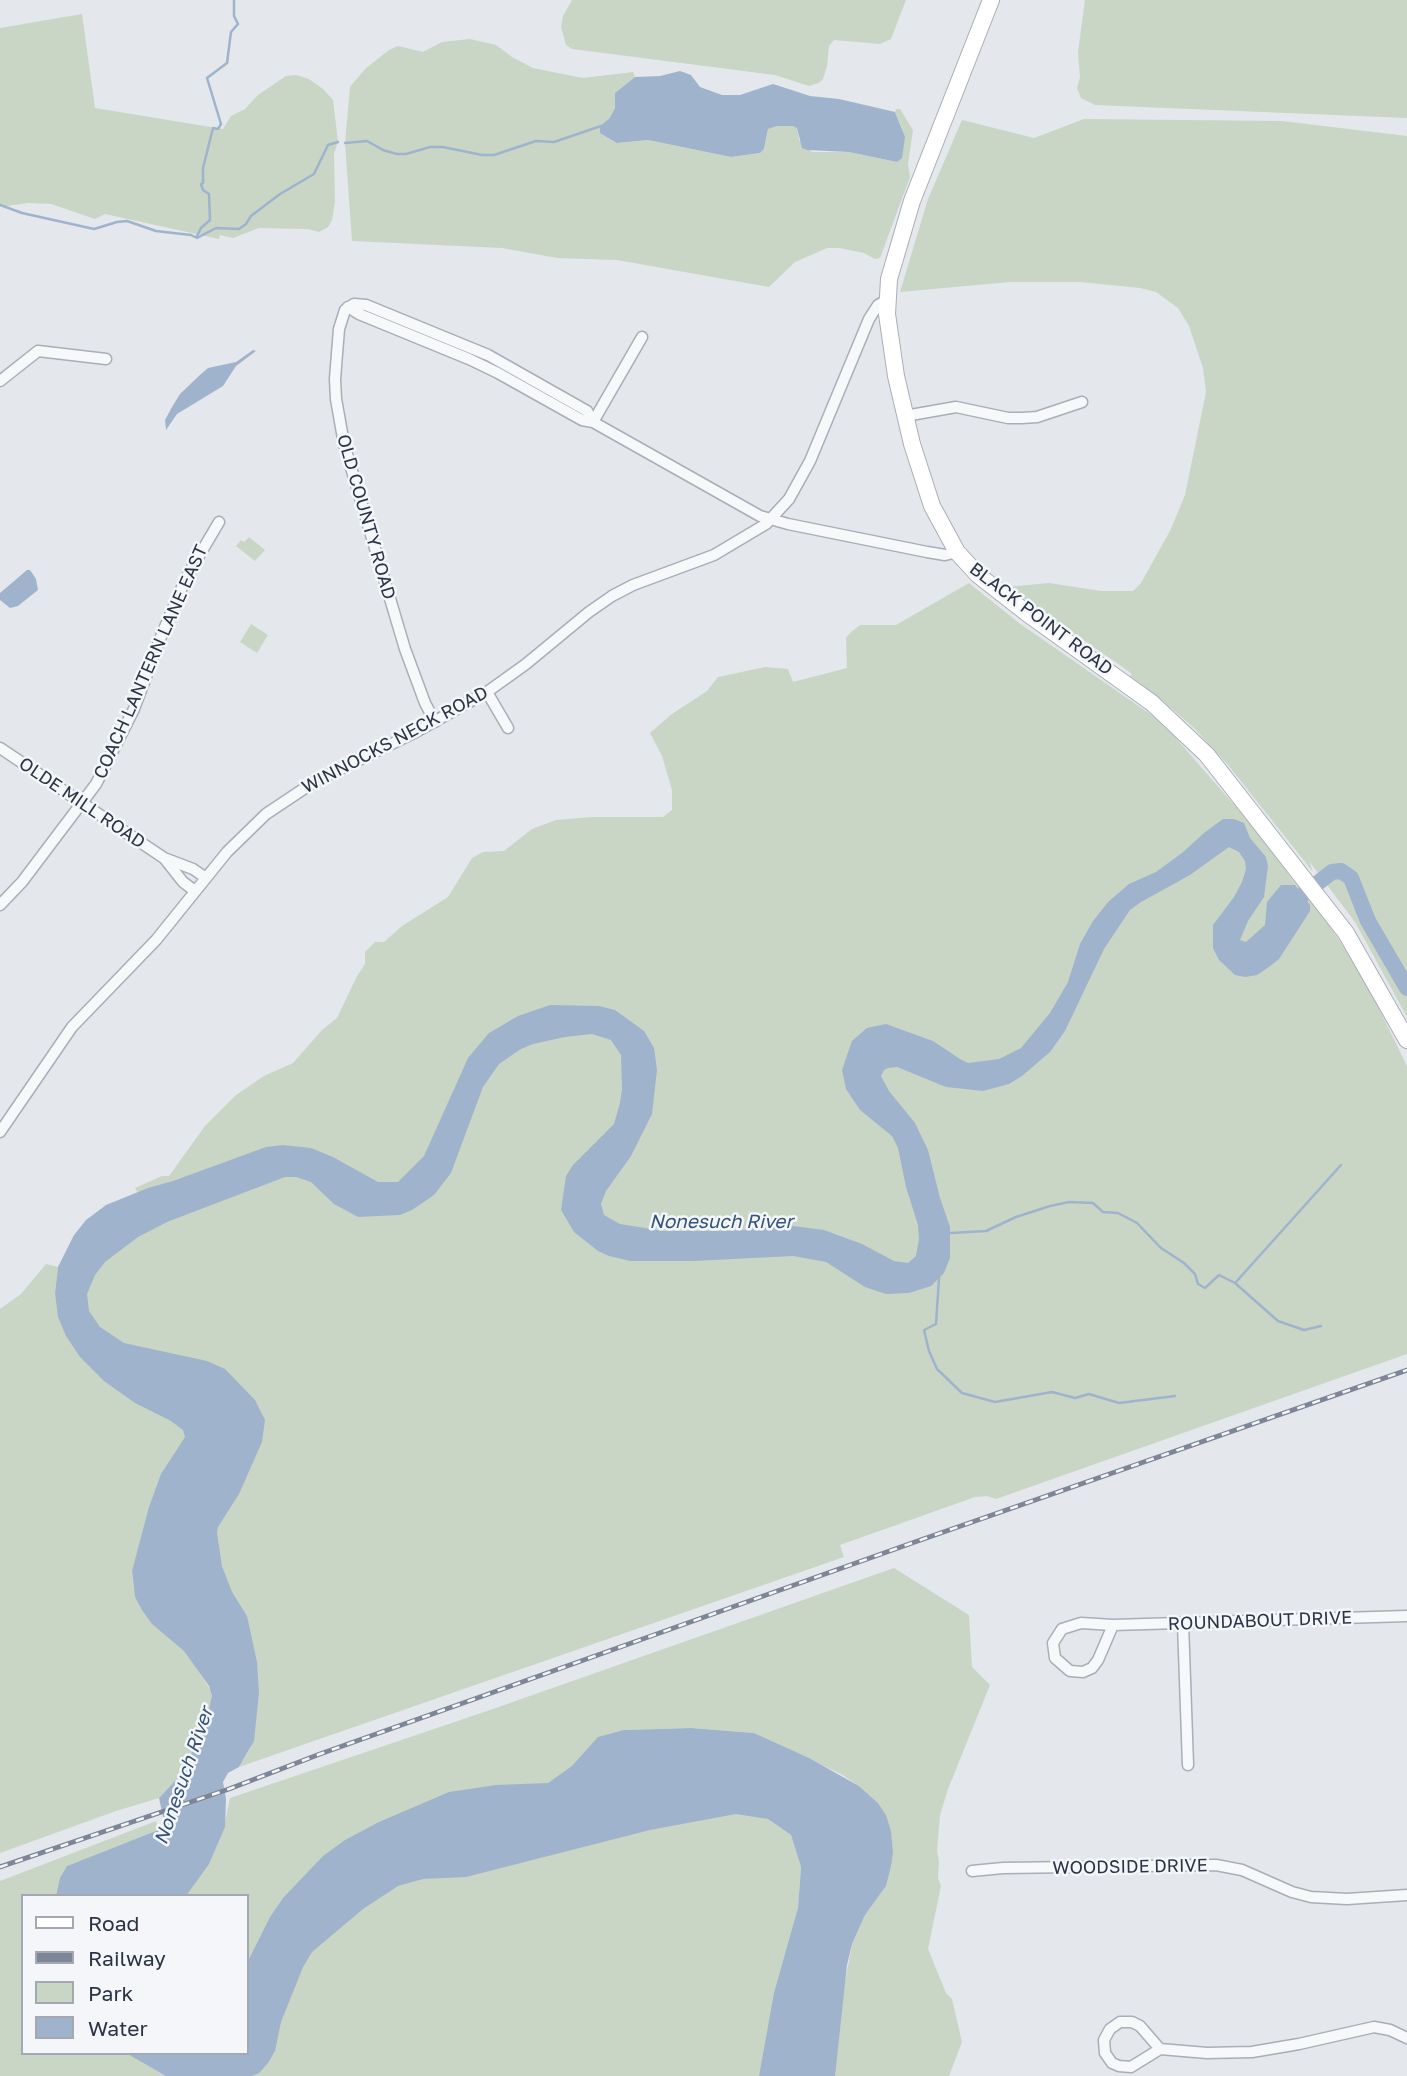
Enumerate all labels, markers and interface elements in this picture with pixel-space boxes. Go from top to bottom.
street label: OLD COUNTY ROAD [332,432,400,602]
street label: COACH LANTERN LANE EAST [90,542,212,782]
street label: BLACK POINT ROAD [965,558,1117,680]
street label: WINNOCKS NECK ROAD [298,682,492,798]
street label: OLDE MILL ROAD [15,753,149,853]
water label: Nonesuch River [649,1211,793,1233]
street label: ROUNDABOUT DRIVE [1168,1607,1352,1635]
water label: Nonesuch River [150,1704,218,1848]
street label: WOODSIDE DRIVE [1052,1855,1208,1879]
legend [21,1894,248,2055]
text: Road [88,1910,139,1936]
text: Railway [88,1945,166,1971]
text: Park [88,1980,133,2006]
text: Water [88,2015,148,2041]

